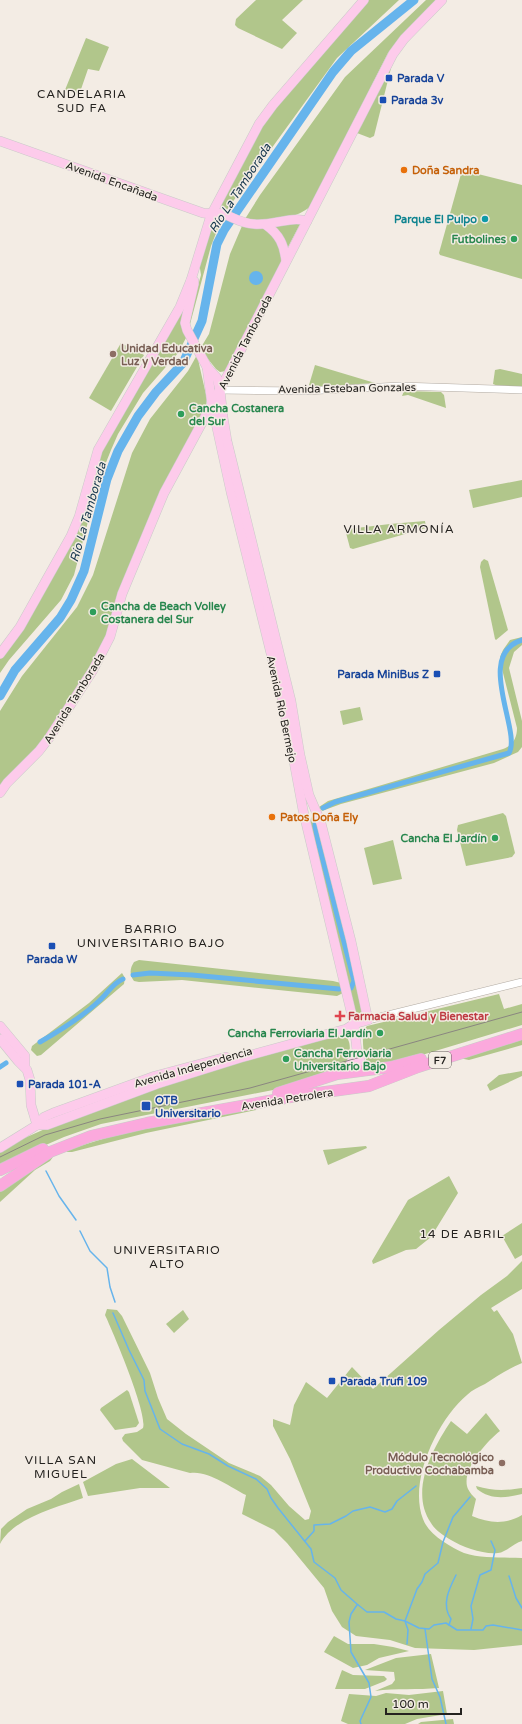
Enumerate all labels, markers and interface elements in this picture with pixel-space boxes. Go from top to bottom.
place label: Parada V [397,72,445,85]
marker: Parada V [384,73,394,83]
district label: CANDELARIA SUD FA [37,87,127,115]
place label: Parada 3v [391,94,444,107]
marker: Parada 3v [378,95,388,105]
water label: Río La Tamborada [206,141,274,235]
street label: Avenida Encañada [64,159,160,204]
place label: Doña Sandra [412,164,479,177]
marker: Doña Sandra [399,165,409,175]
place label: Parque El Pulpo [394,213,477,227]
marker: Parque El Pulpo [480,214,490,224]
place label: Futbolines [451,233,507,246]
marker: Futbolines [509,234,519,244]
street label: Avenida Tamborada [216,293,275,392]
place label: Unidad Educativa Luz y Verdad [121,342,213,369]
marker: Unidad Educativa Luz y Verdad [108,349,118,359]
street label: Avenida Esteban Gonzales [278,381,416,396]
place label: Cancha Costanera del Sur [189,402,284,428]
marker: Cancha Costanera del Sur [176,409,186,419]
water label: Río La Tamborada [67,460,109,564]
district label: VILLA ARMONÍA [343,522,455,536]
place label: Cancha de Beach Volley Costanera del Sur [101,600,226,626]
marker: Cancha de Beach Volley Costanera del Sur [88,607,98,617]
street label: Avenida Tamborada [41,651,108,746]
street label: Avenida Río Bermejo [264,654,299,764]
place label: Parada MiniBus Z [337,668,429,681]
marker: Parada MiniBus Z [432,669,442,679]
place label: Patos Doña Ely [280,811,358,825]
marker: Patos Doña Ely [267,812,277,822]
place label: Cancha El Jardín [401,832,487,845]
marker: Cancha El Jardín [490,833,500,843]
district label: BARRIO UNIVERSITARIO BAJO [77,922,225,950]
marker: Parada W [47,941,57,951]
place label: Parada W [27,953,78,966]
place label: Farmacia Salud y Bienestar [348,1010,489,1024]
marker: Farmacia Salud y Bienestar [335,1011,345,1021]
place label: Cancha Ferroviaria El Jardín [227,1027,372,1040]
marker: Cancha Ferroviaria El Jardín [375,1028,385,1038]
street label: Avenida Independencia [132,1044,254,1091]
place label: Cancha Ferroviaria Universitario Bajo [294,1047,391,1074]
road number: F7 [429,1052,451,1068]
marker: Cancha Ferroviaria Universitario Bajo [281,1054,291,1064]
place label: Parada 101-A [28,1078,101,1091]
marker: Parada 101-A [15,1079,25,1089]
street label: Avenida Petrolera [240,1086,334,1113]
place label: OTB Universitario [155,1094,221,1120]
marker: OTB Universitario [140,1100,152,1112]
district label: 14 DE ABRIL [419,1227,505,1241]
district label: UNIVERSITARIO ALTO [113,1243,221,1271]
place label: Parada Trufi 109 [340,1375,427,1388]
marker: Parada Trufi 109 [327,1376,337,1386]
place label: Módulo Tecnológico Productivo Cochabamba [365,1451,494,1477]
district label: VILLA SAN MIGUEL [25,1453,97,1481]
marker: Módulo Tecnológico Productivo Cochabamba [497,1458,507,1468]
scale bar [386,1690,461,1716]
text: 100 m [392,1697,429,1711]

